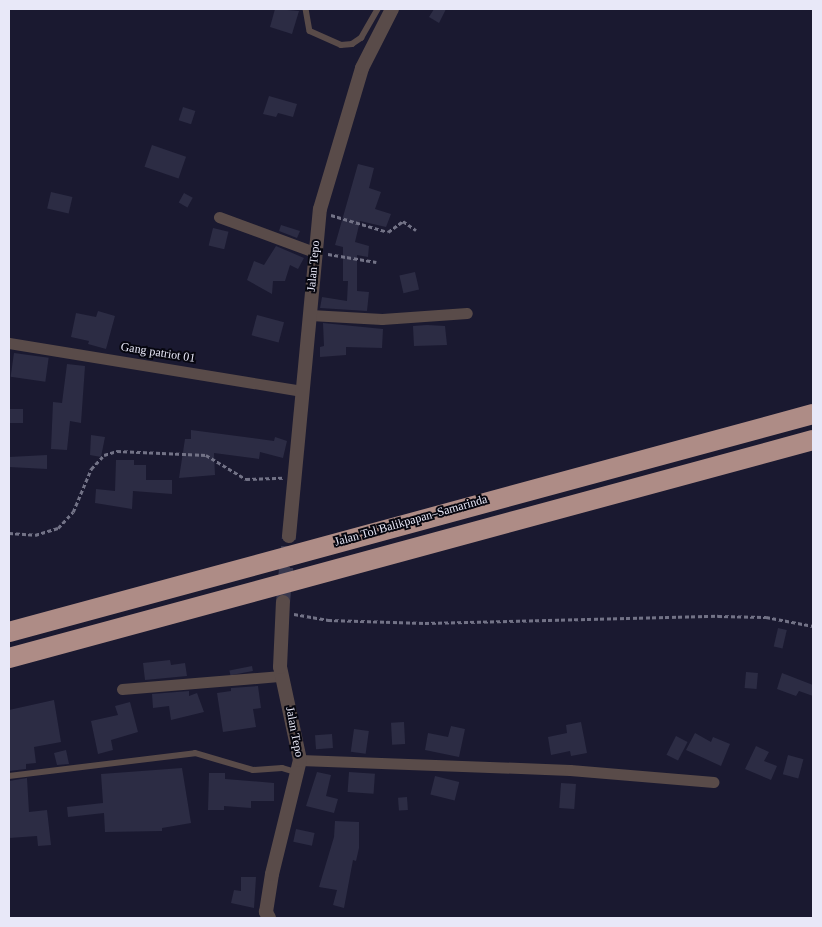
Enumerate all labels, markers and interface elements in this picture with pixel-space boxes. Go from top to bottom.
street label: Jalan Tepo [305,240,323,292]
street label: Gang patriot 01 [120,340,196,366]
street label: Jalan Tol Balikpapan–Samarinda [333,492,489,550]
street label: Jalan Tepo [282,705,306,759]

